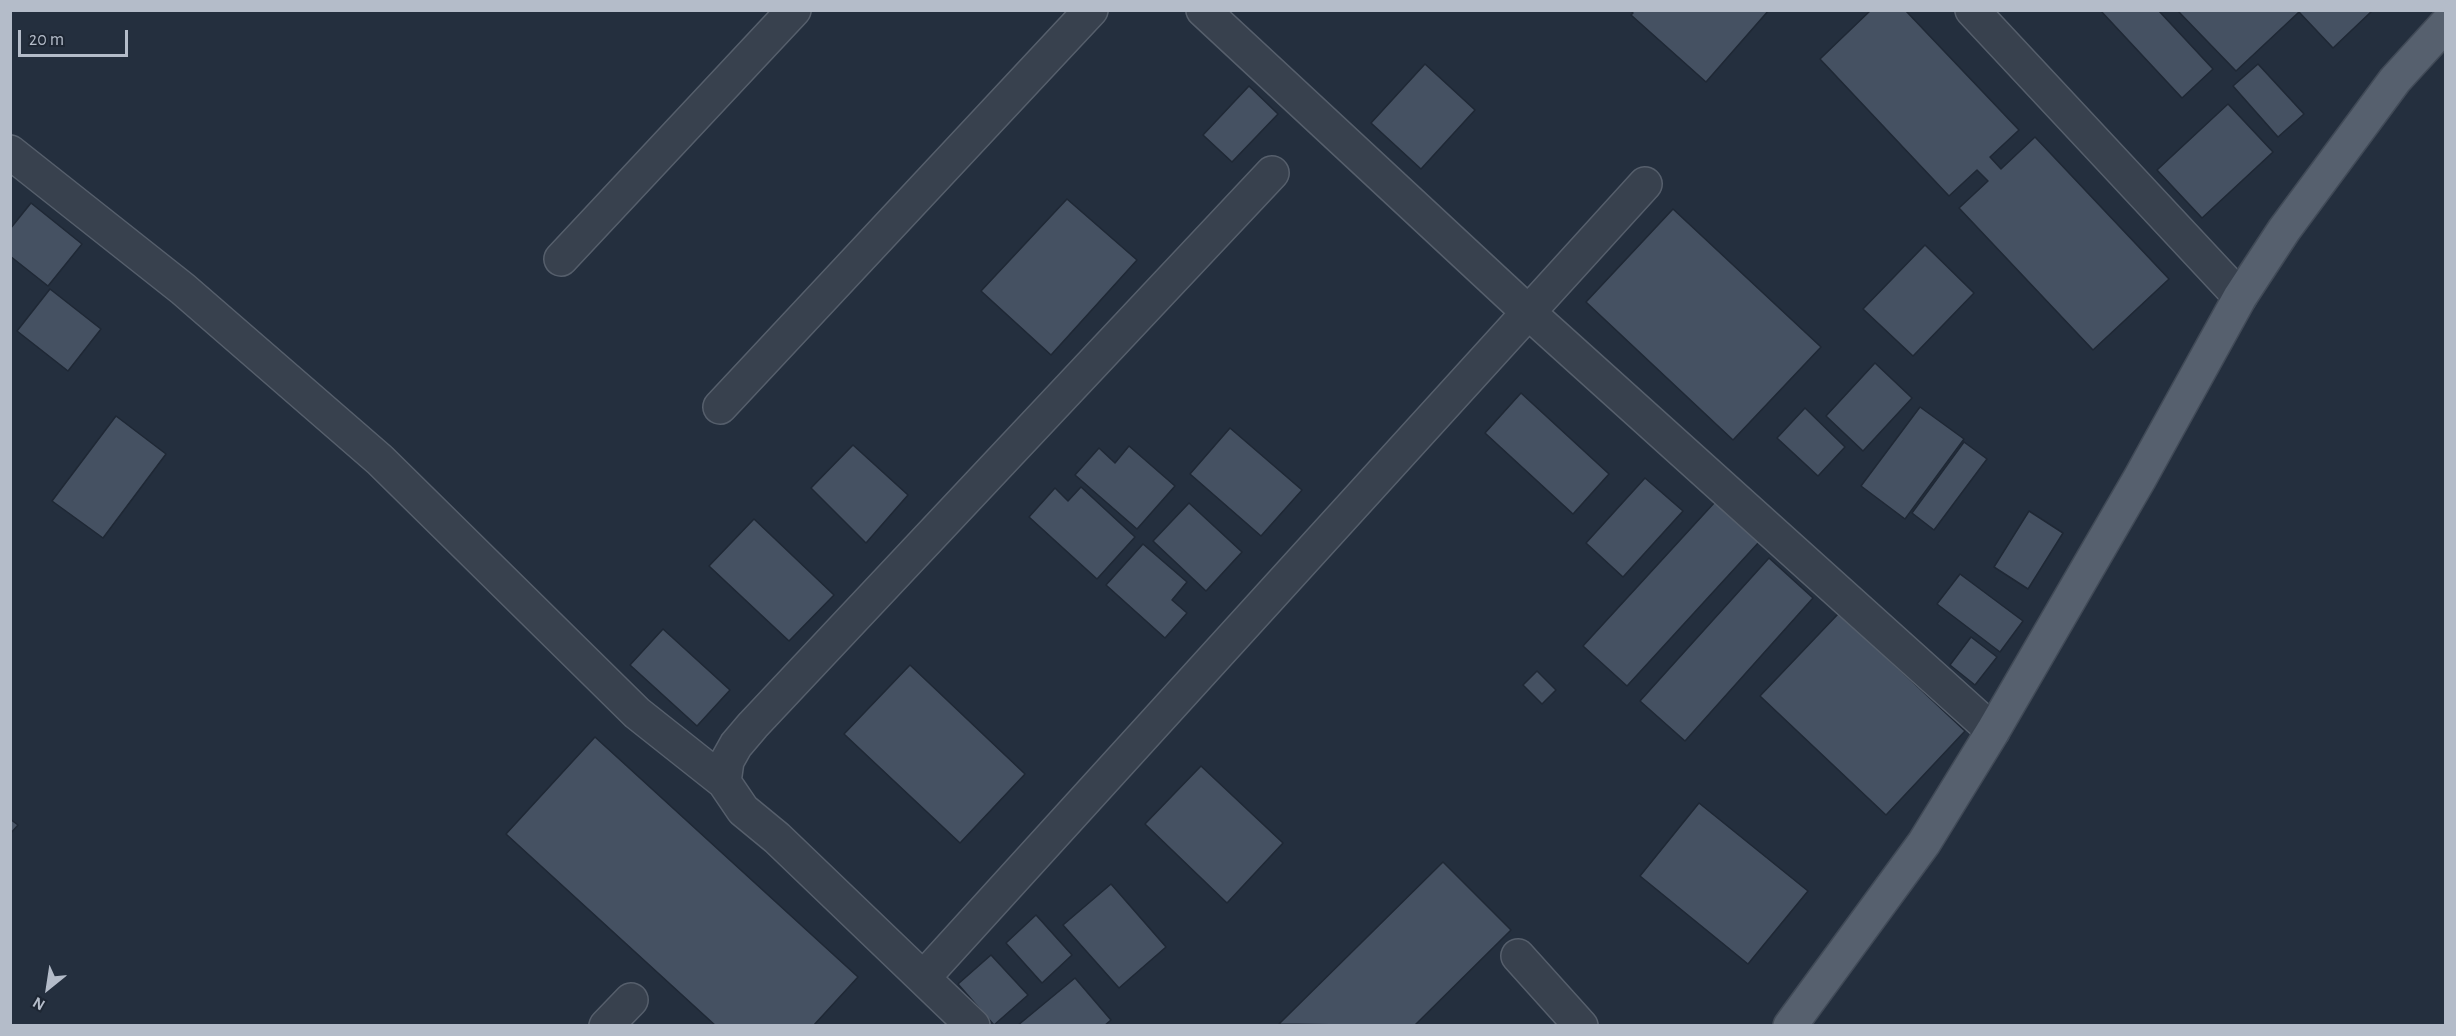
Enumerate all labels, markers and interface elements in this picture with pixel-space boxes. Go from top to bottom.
scale bar [21,18,130,56]
text: 20 m [29,31,64,49]
north arrow [18,958,78,1018]
text: N [30,994,48,1013]

